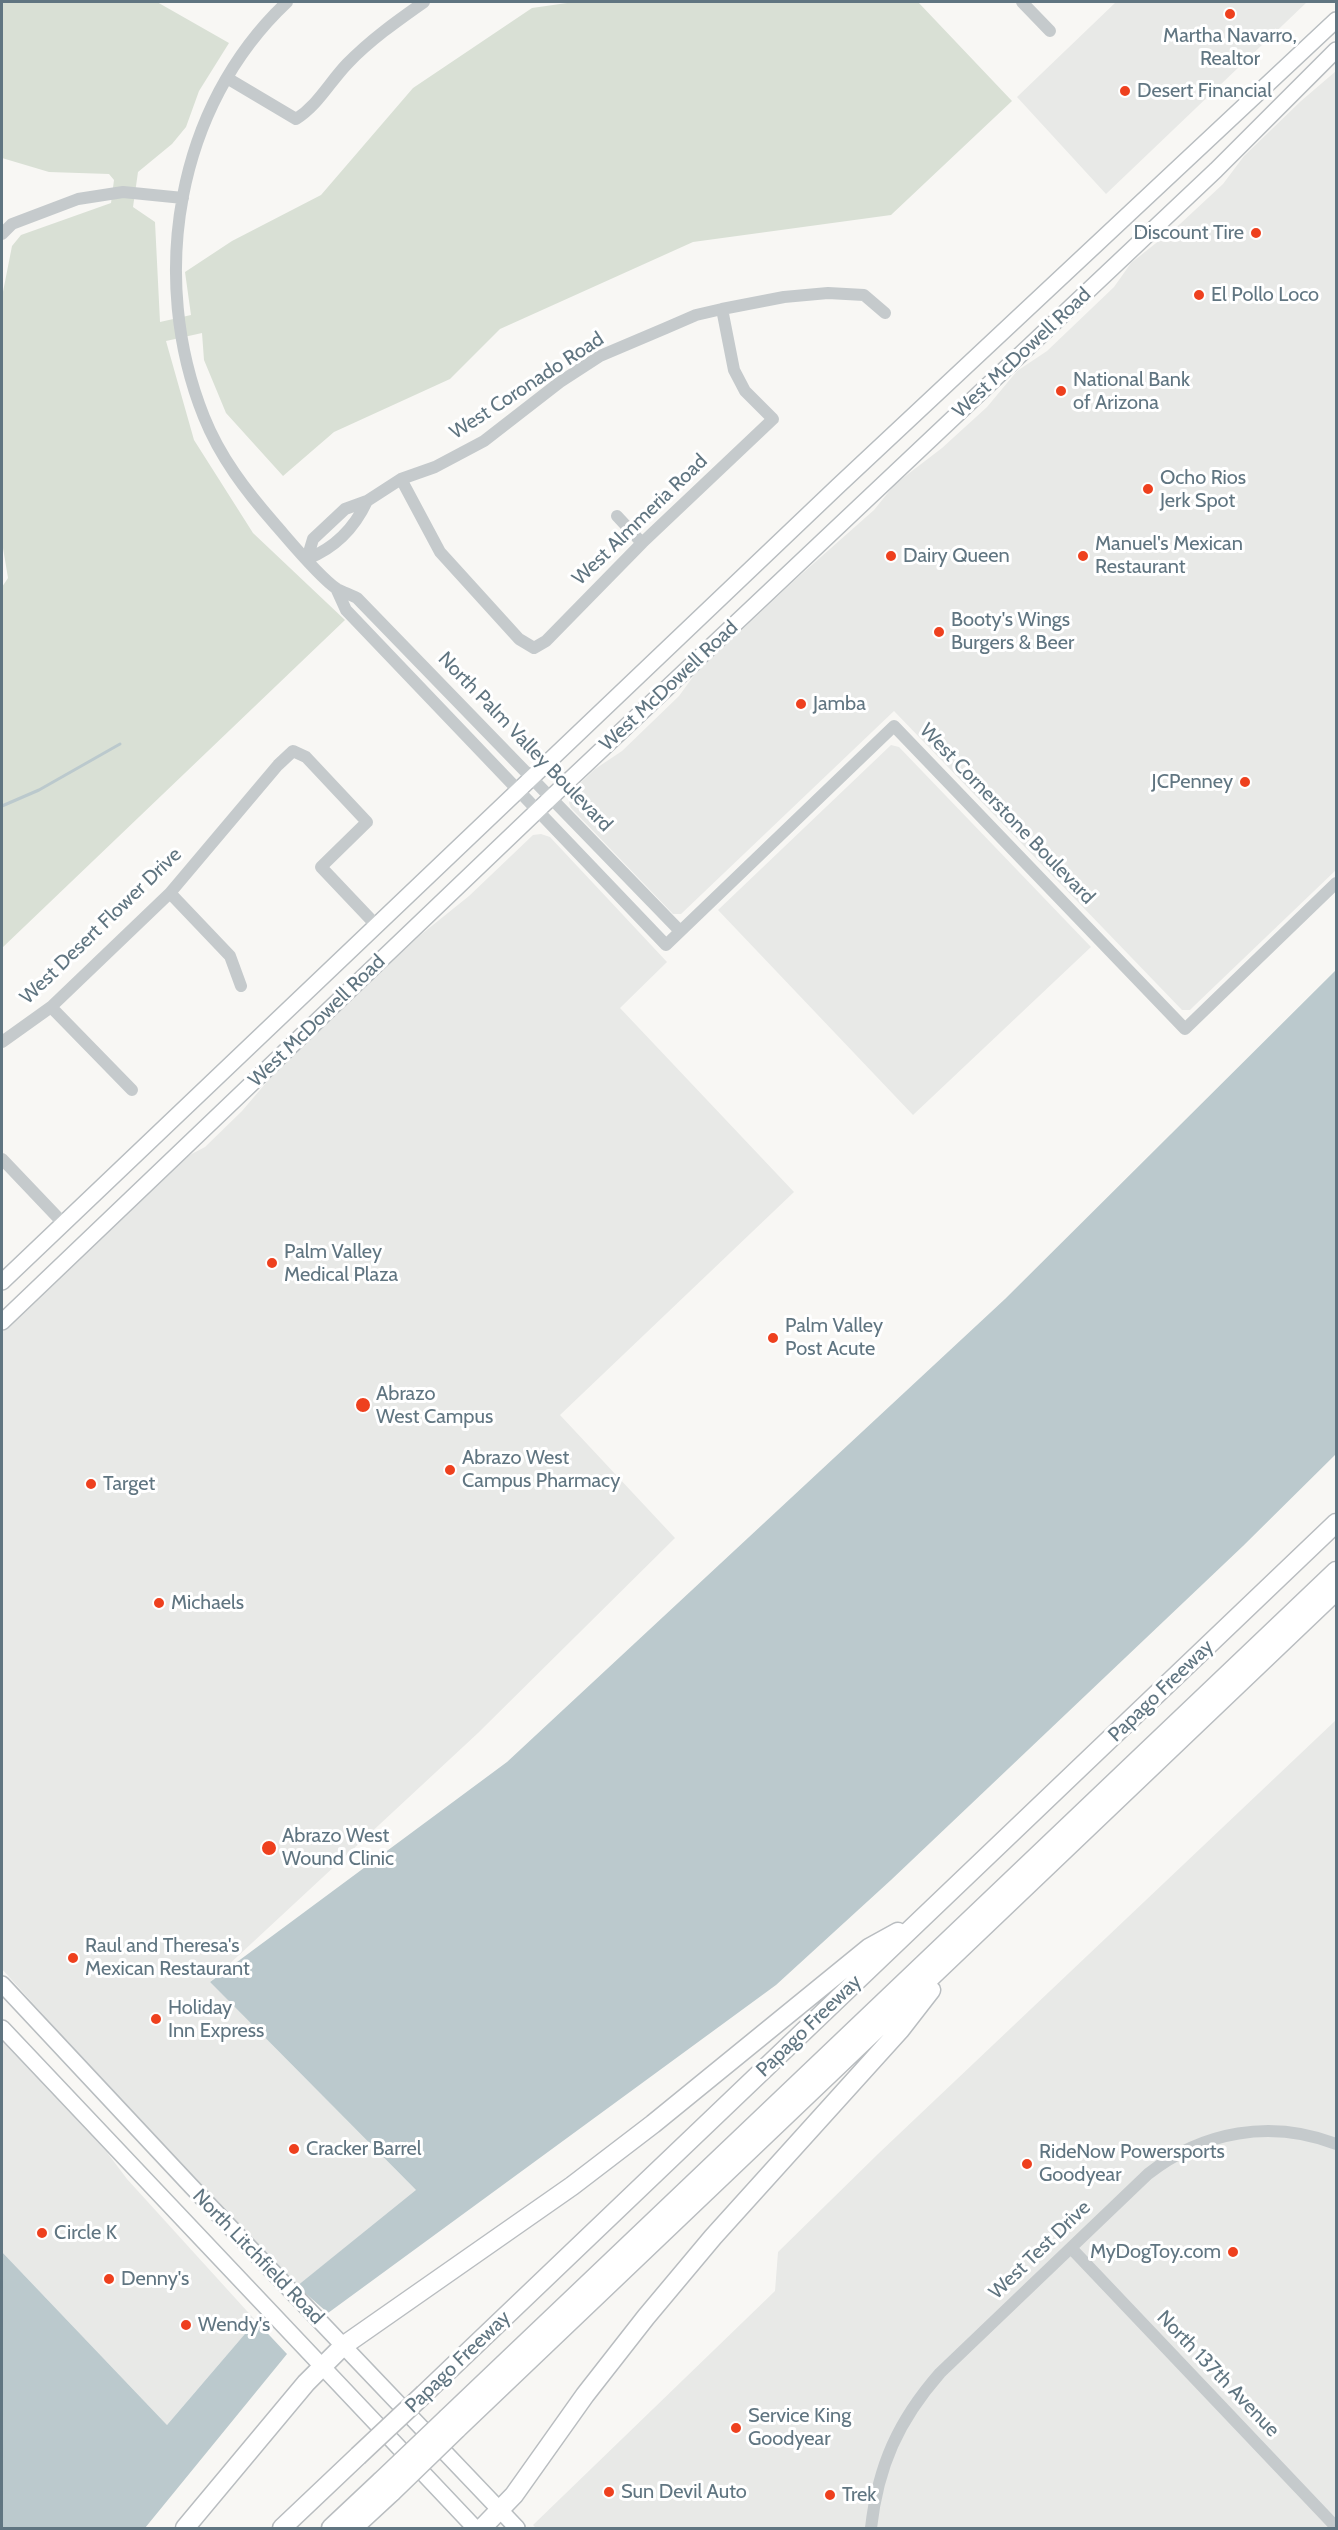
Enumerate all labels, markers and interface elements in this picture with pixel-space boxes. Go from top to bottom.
marker: Martha Navarro, Realtor [1223,7,1237,21]
place label: Martha Navarro, Realtor [1163,24,1297,71]
place label: Desert Financial [1137,79,1272,103]
marker: Desert Financial [1118,84,1132,98]
place label: Discount Tire [1133,221,1244,245]
marker: Discount Tire [1249,226,1263,240]
street label: West McDowell Road [948,283,1096,423]
place label: El Pollo Loco [1211,283,1319,307]
marker: El Pollo Loco [1192,288,1206,302]
street label: West Coronado Road [446,327,608,445]
place label: National Bank of Arizona [1073,368,1190,415]
marker: National Bank of Arizona [1054,384,1068,398]
street label: West Almmeria Road [568,449,712,591]
place label: Ocho Rios Jerk Spot [1160,466,1246,513]
marker: Ocho Rios Jerk Spot [1141,482,1155,496]
place label: Manuel's Mexican Restaurant [1095,532,1243,579]
place label: Dairy Queen [903,544,1010,568]
marker: Dairy Queen [884,549,898,563]
marker: Manuel's Mexican Restaurant [1076,549,1090,563]
place label: Booty's Wings Burgers & Beer [951,608,1074,655]
street label: West McDowell Road [595,616,743,756]
marker: Booty's Wings Burgers & Beer [932,625,946,639]
street label: North Palm Valley Boulevard [433,647,617,837]
place label: Jamba [813,692,866,716]
marker: Jamba [794,697,808,711]
street label: West Cornerstone Boulevard [914,719,1100,909]
place label: JCPenney [1152,770,1233,794]
marker: JCPenney [1238,775,1252,789]
street label: West Desert Flower Drive [15,843,187,1009]
street label: West McDowell Road [244,950,390,1092]
place label: Palm Valley Medical Plaza [284,1240,398,1287]
marker: Palm Valley Medical Plaza [265,1256,279,1270]
place label: Palm Valley Post Acute [785,1314,883,1361]
marker: Palm Valley Post Acute [766,1331,780,1345]
place label: Abrazo West Campus [376,1382,493,1429]
marker: Abrazo West Campus [354,1396,372,1414]
place label: Abrazo West Campus Pharmacy [462,1446,620,1493]
marker: Abrazo West Campus Pharmacy [443,1463,457,1477]
place label: Target [103,1472,155,1496]
marker: Target [84,1477,98,1491]
place label: Michaels [171,1591,244,1615]
marker: Michaels [152,1596,166,1610]
street label: Papago Freeway [1103,1635,1219,1747]
place label: Abrazo West Wound Clinic [282,1824,394,1871]
marker: Abrazo West Wound Clinic [260,1839,278,1857]
place label: Raul and Theresa's Mexican Restaurant [85,1934,250,1981]
marker: Raul and Theresa's Mexican Restaurant [66,1951,80,1965]
street label: Papago Freeway [751,1970,867,2082]
place label: Holiday Inn Express [168,1996,264,2043]
marker: Holiday Inn Express [149,2012,163,2026]
place label: Cracker Barrel [306,2137,421,2161]
place label: RideNow Powersports Goodyear [1039,2140,1225,2187]
marker: Cracker Barrel [287,2142,301,2156]
marker: RideNow Powersports Goodyear [1020,2157,1034,2171]
street label: North Litchfield Road [187,2184,329,2330]
street label: West Test Drive [984,2196,1096,2304]
place label: Circle K [54,2221,117,2245]
marker: Circle K [35,2226,49,2240]
place label: MyDogToy.com [1090,2240,1221,2264]
marker: MyDogToy.com [1226,2245,1240,2259]
place label: Denny's [121,2267,189,2291]
marker: Denny's [102,2272,116,2286]
street label: Papago Freeway [400,2306,516,2418]
street label: North 137th Avenue [1152,2306,1284,2442]
place label: Wendy's [198,2313,270,2337]
marker: Wendy's [179,2318,193,2332]
place label: Service King Goodyear [748,2404,851,2451]
marker: Service King Goodyear [729,2421,743,2435]
place label: Sun Devil Auto [621,2480,747,2504]
place label: Trek [842,2483,876,2507]
marker: Sun Devil Auto [602,2485,616,2499]
marker: Trek [823,2488,837,2502]

